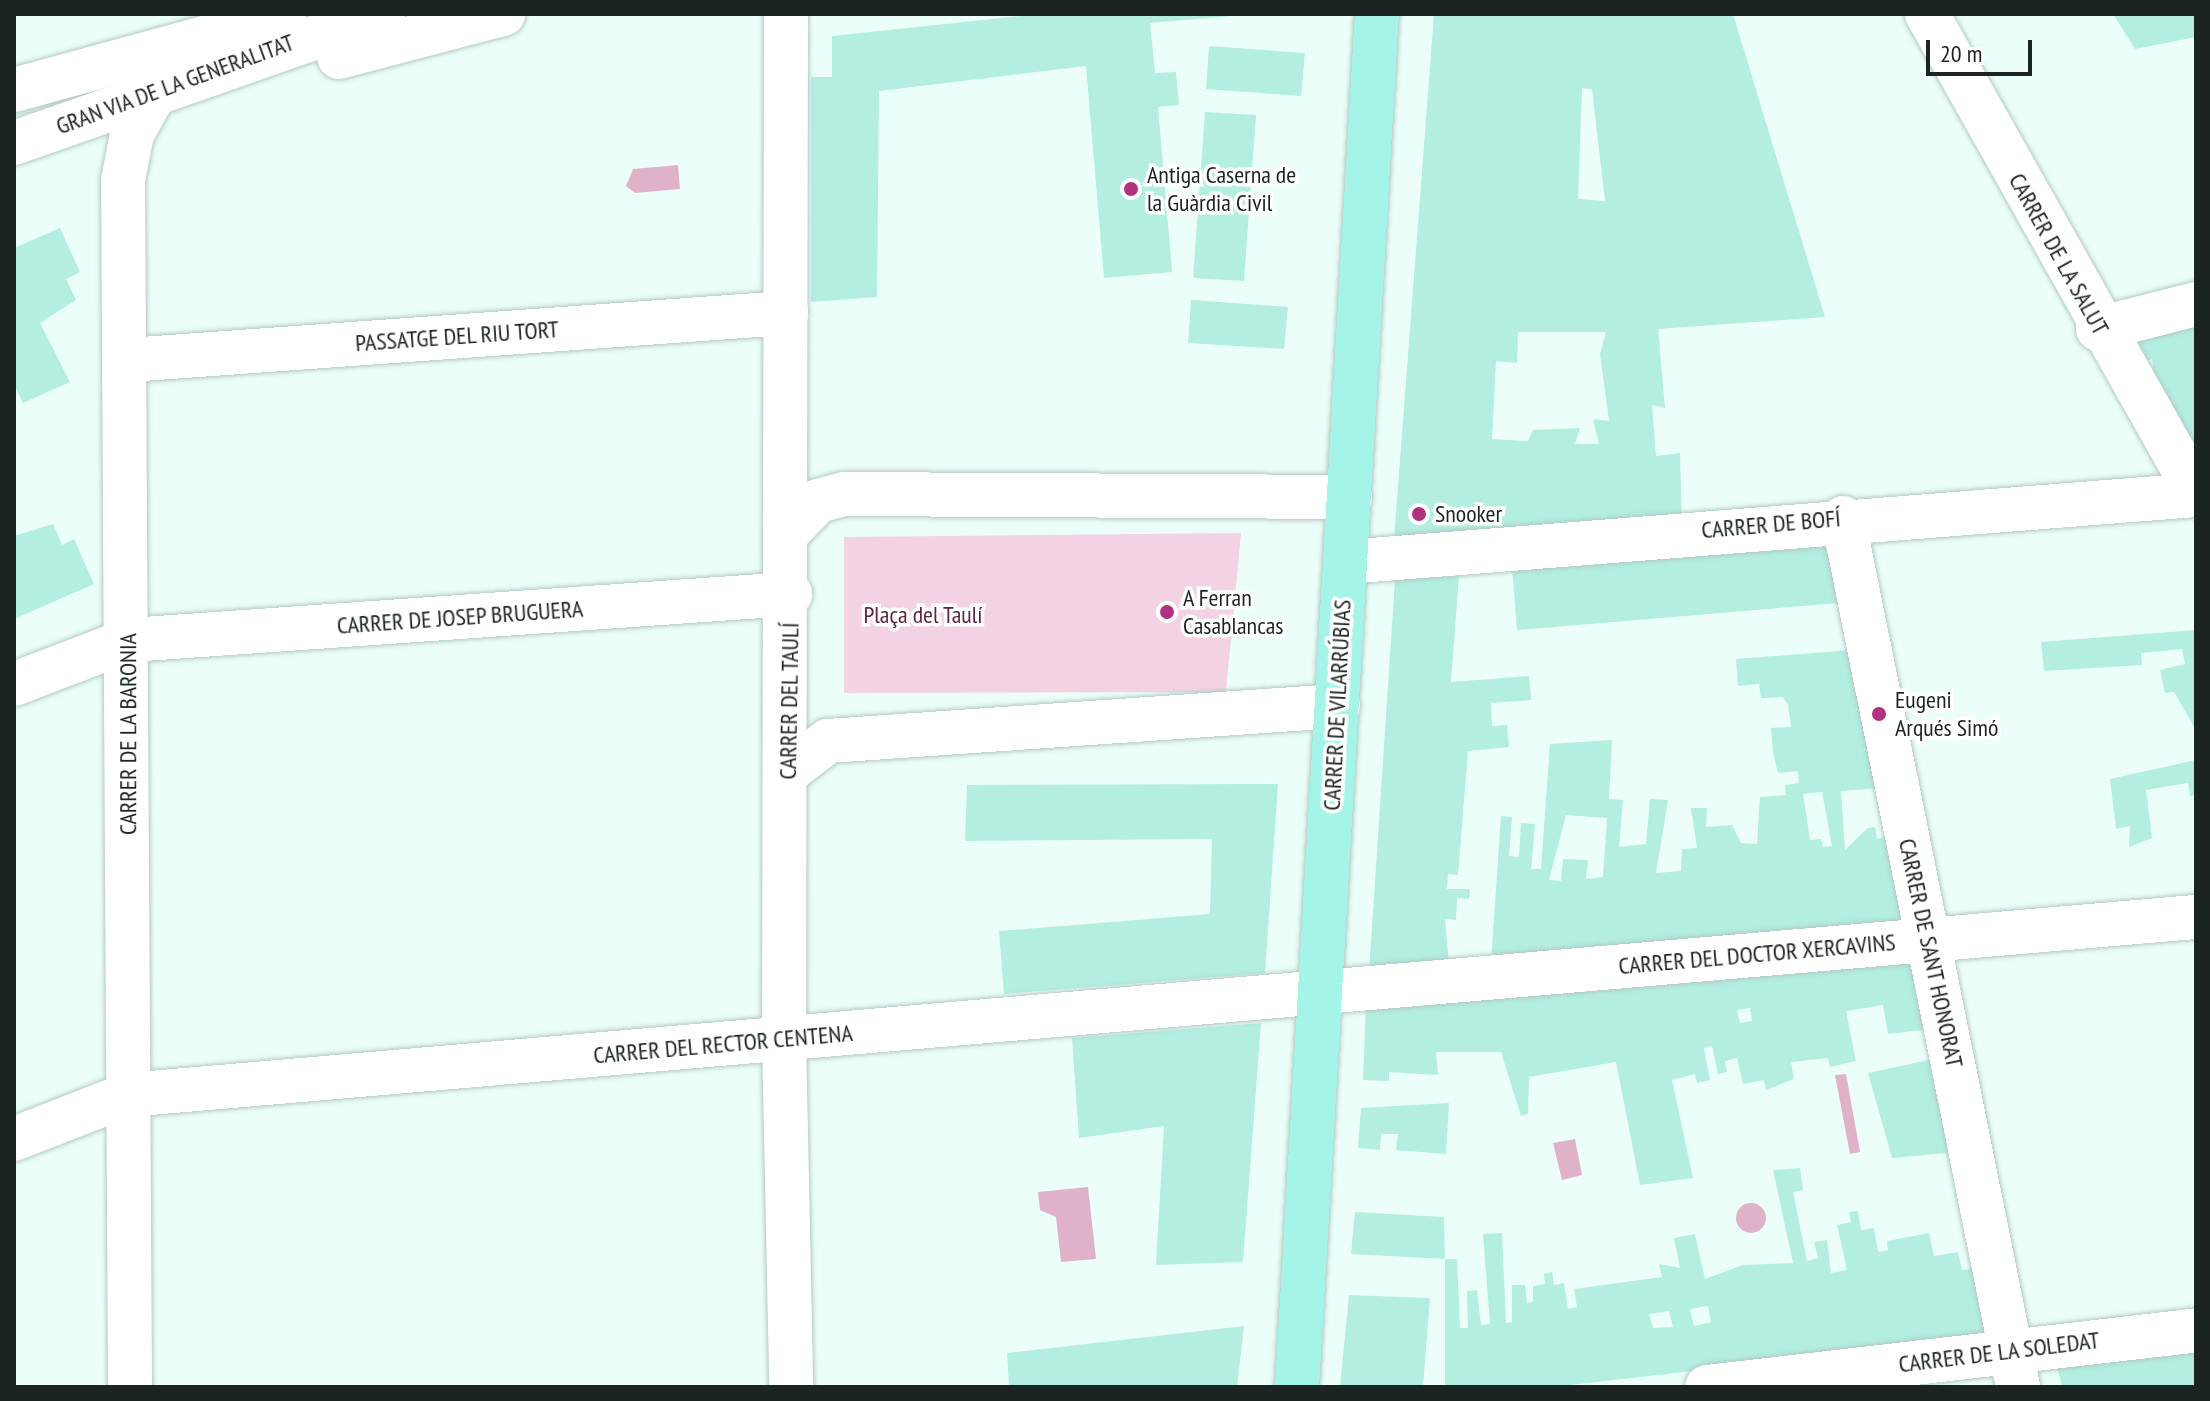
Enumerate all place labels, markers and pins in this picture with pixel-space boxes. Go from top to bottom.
place label: Antiga Caserna de la Guàrdia Civil [1147,161,1296,217]
marker: Antiga Caserna de la Guàrdia Civil [1122,180,1140,198]
place label: Snooker [1435,500,1502,528]
marker: Snooker [1410,505,1428,523]
place label: A Ferran Casablancas [1183,584,1283,640]
marker: A Ferran Casablancas [1158,603,1176,621]
place label: Eugeni Arqués Simó [1895,686,1998,742]
marker: Eugeni Arqués Simó [1870,705,1888,723]

